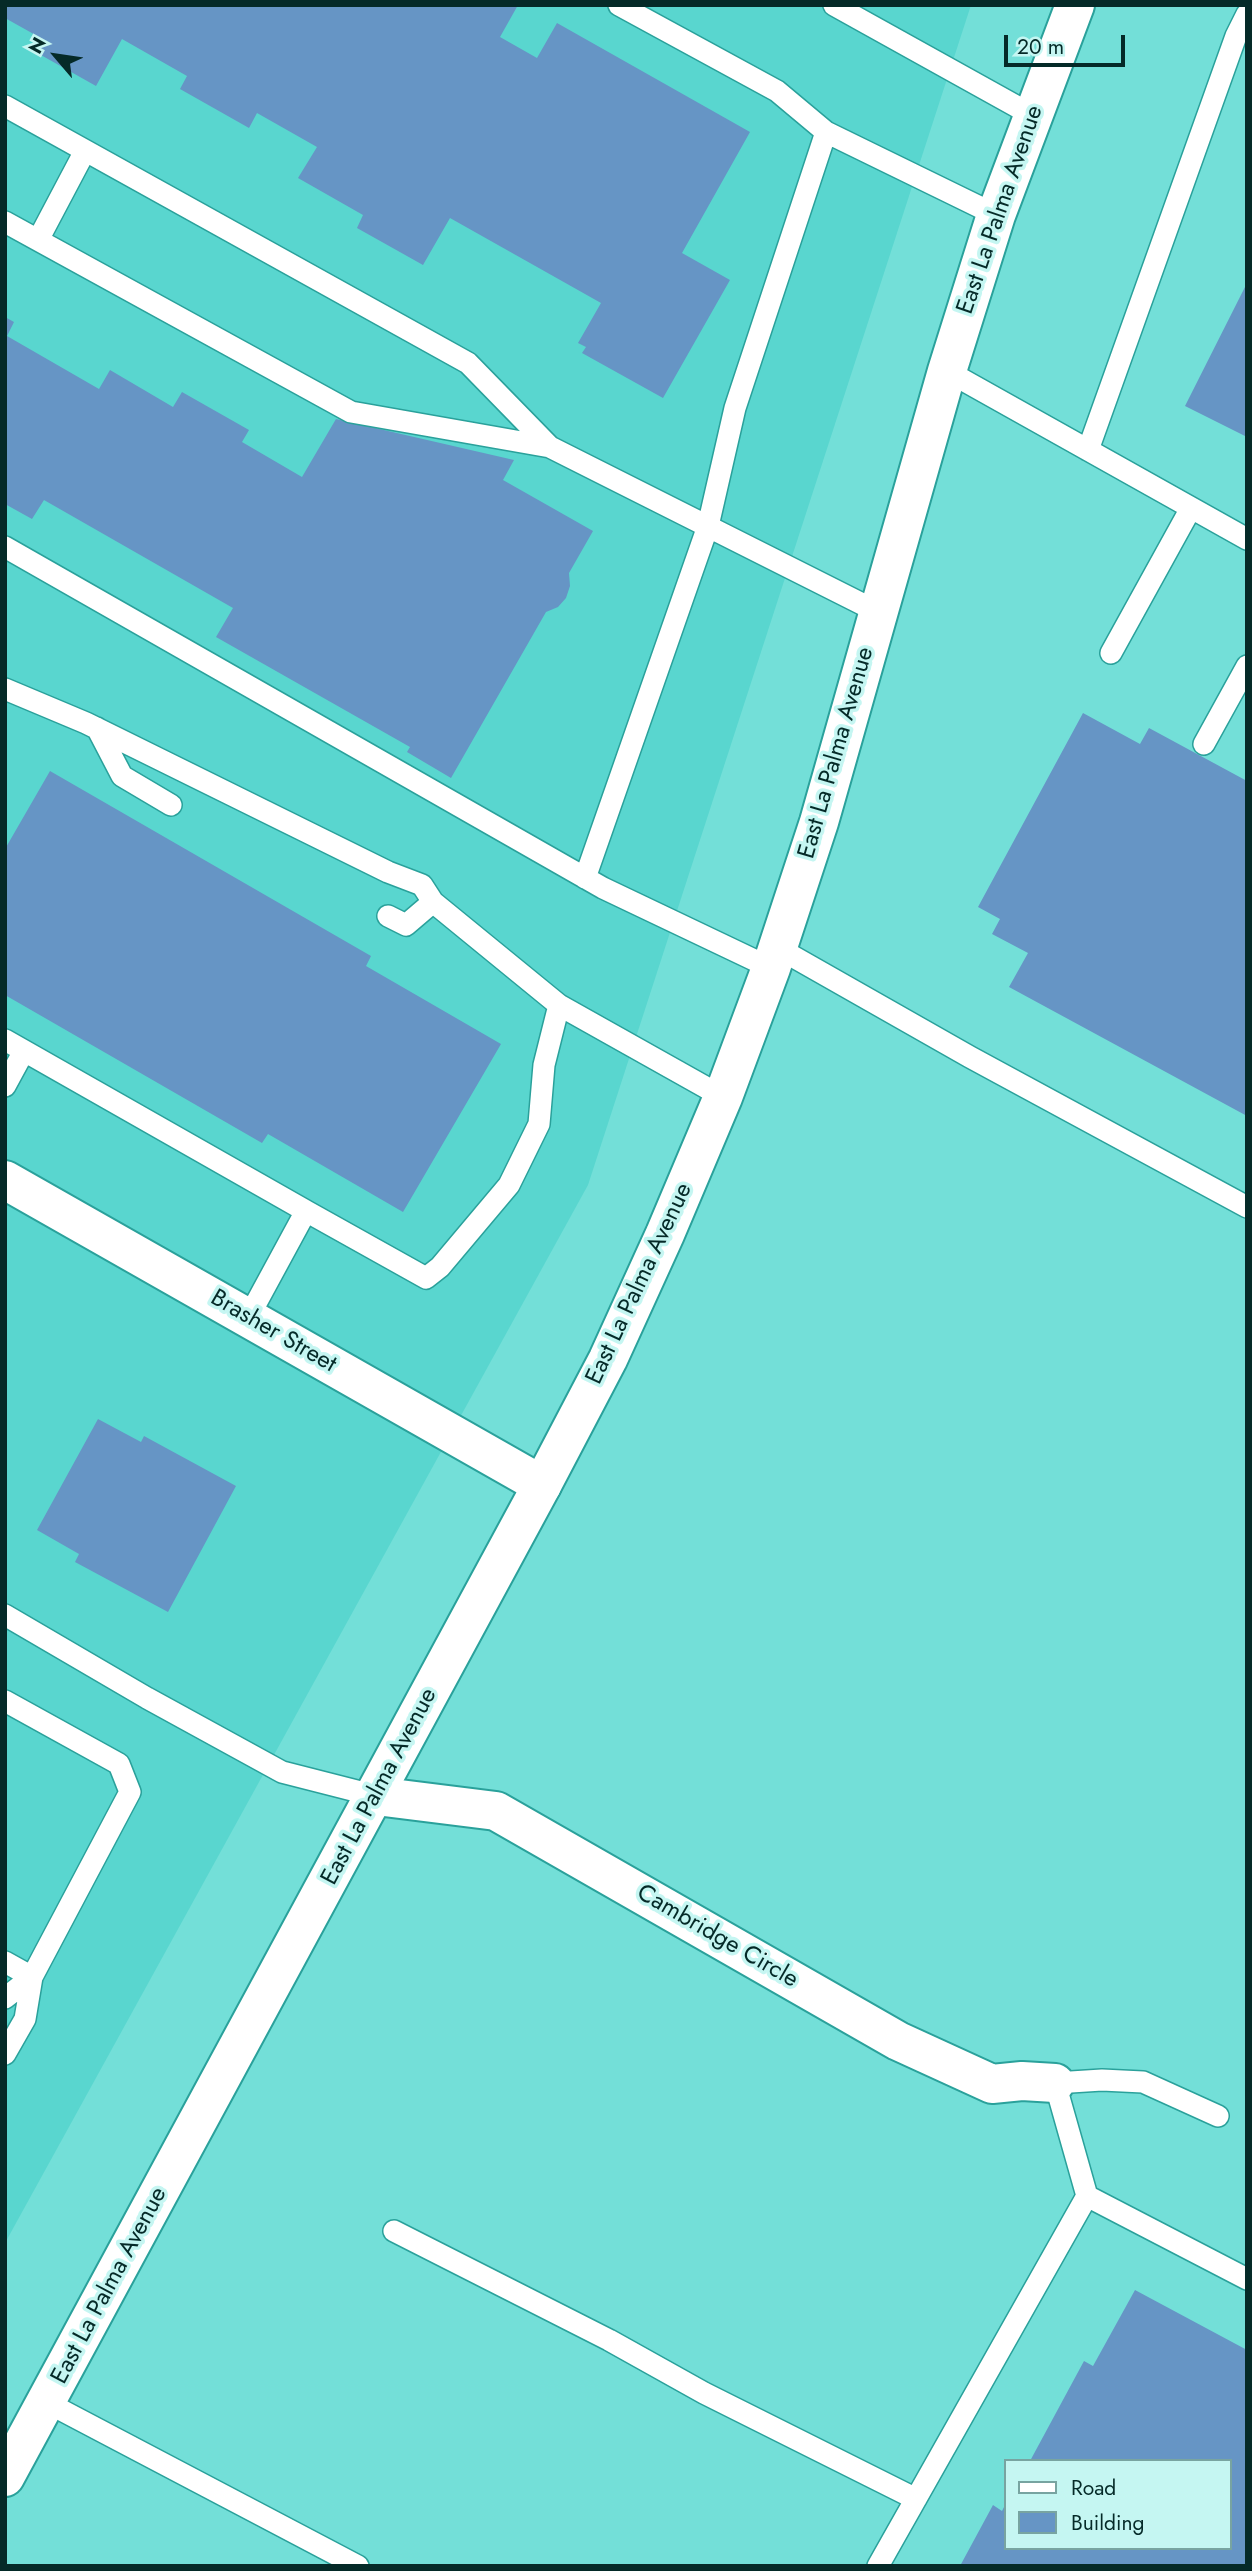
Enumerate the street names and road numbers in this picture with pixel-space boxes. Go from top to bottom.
street label: East La Palma Avenue [952,102,1050,318]
street label: East La Palma Avenue [793,644,881,862]
street label: East La Palma Avenue [581,1179,699,1389]
street label: Brasher Street [205,1284,341,1380]
street label: East La Palma Avenue [316,1684,444,1890]
street label: Cambridge Circle [631,1879,803,1995]
street label: East La Palma Avenue [46,2183,174,2389]

